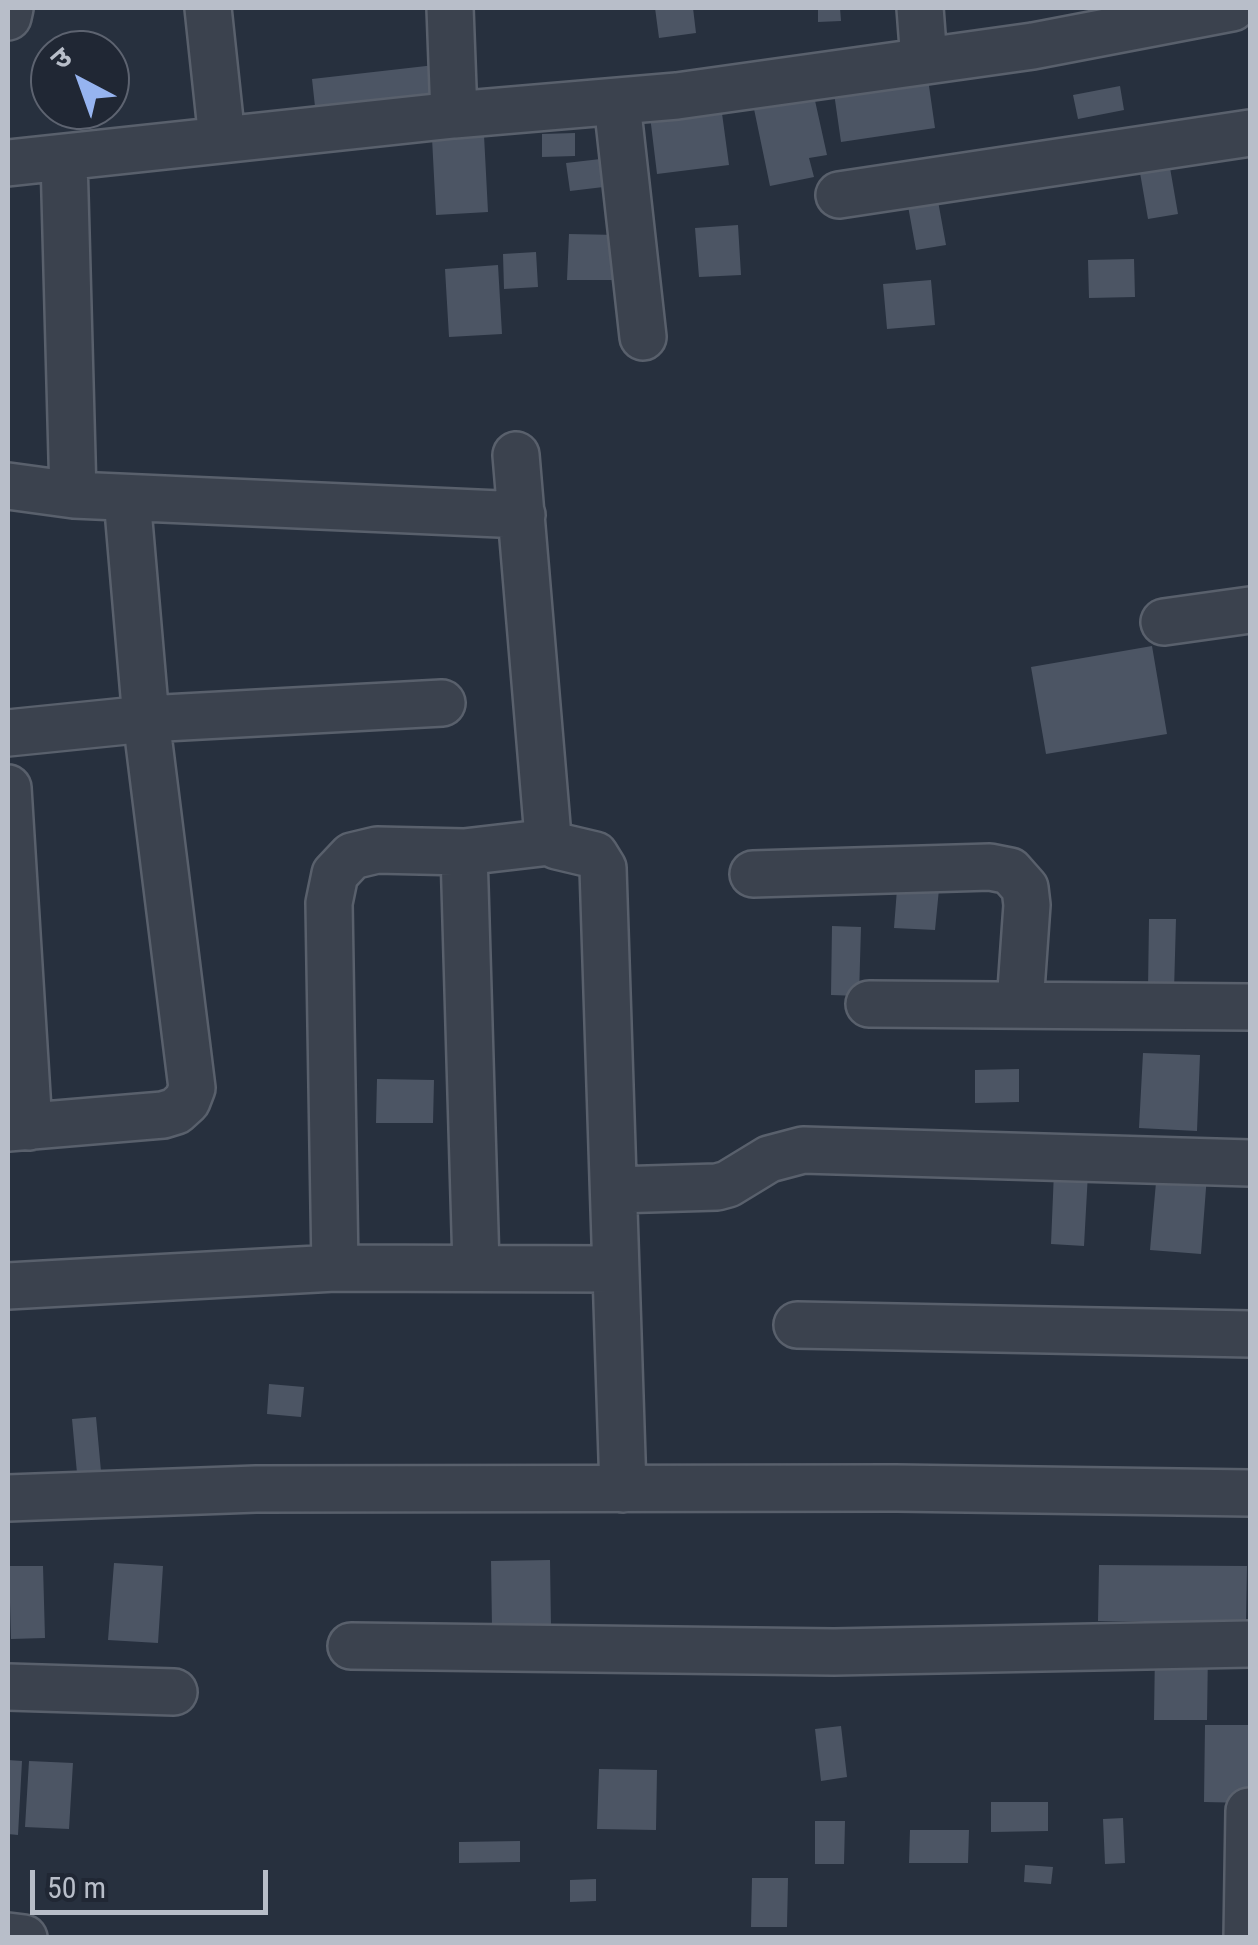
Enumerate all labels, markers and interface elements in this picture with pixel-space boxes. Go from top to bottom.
north arrow [30,30,130,130]
text: उ [44,41,78,76]
scale bar [35,1850,272,1912]
text: 50 m [47,1870,106,1905]

